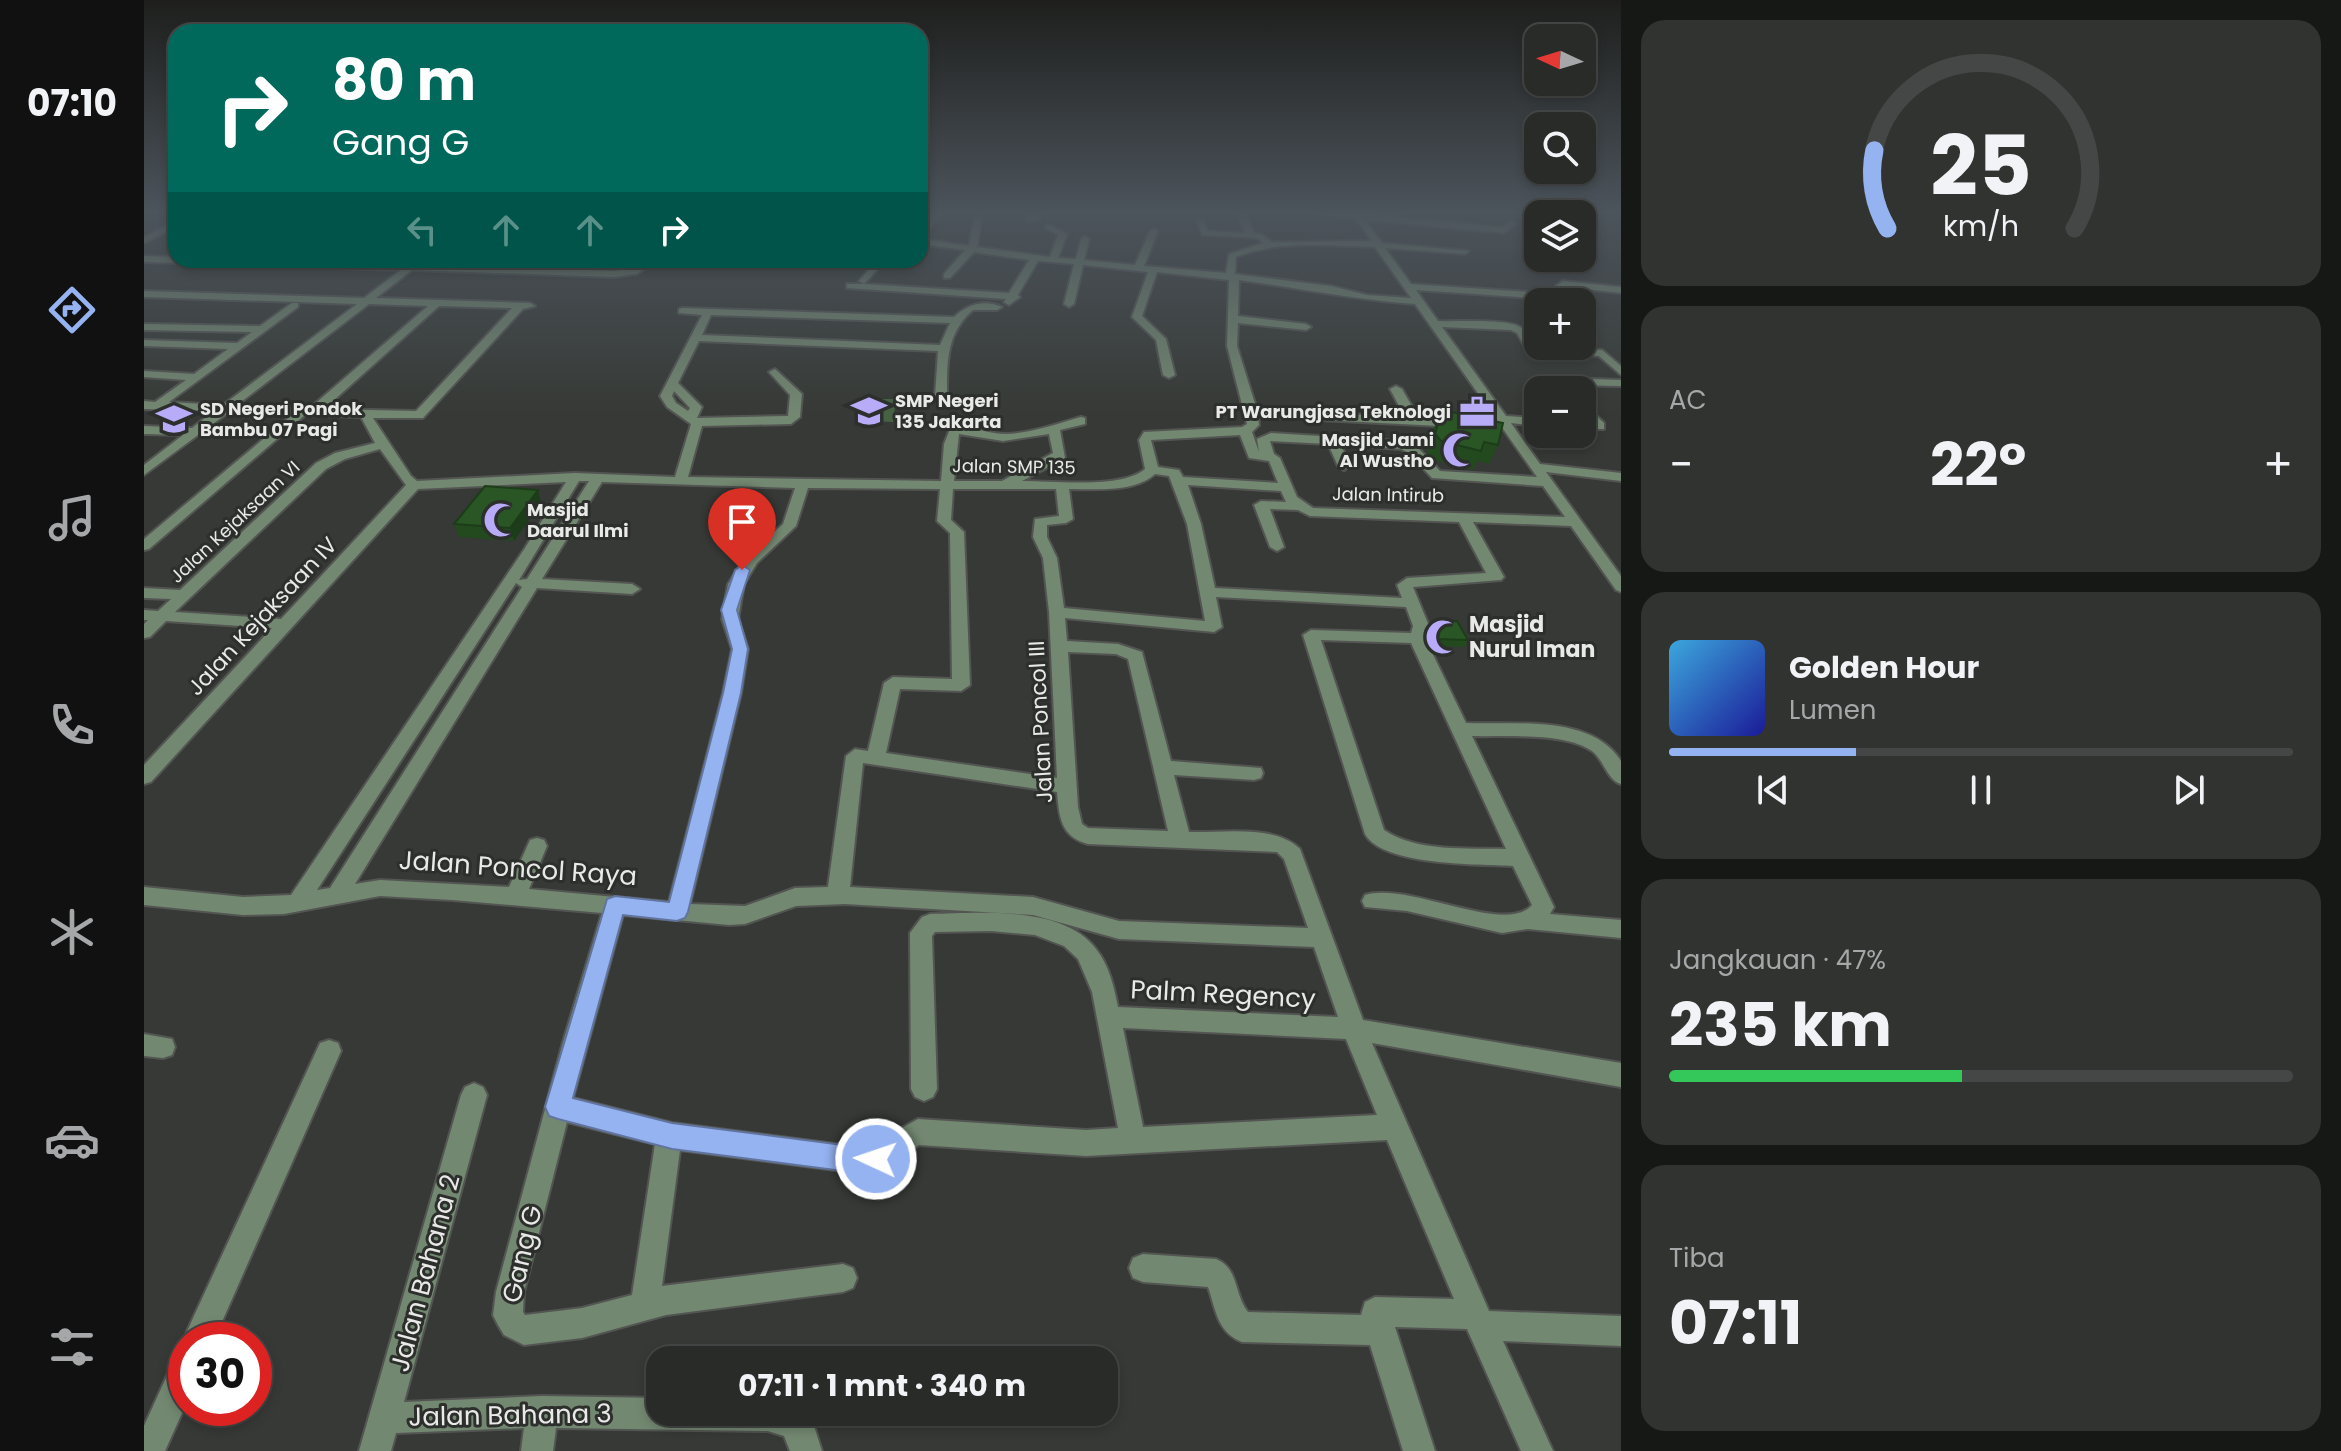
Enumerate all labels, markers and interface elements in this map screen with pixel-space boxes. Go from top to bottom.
north arrow [1524,24,1596,96]
map controls [1524,24,1596,448]
text: 80 m [332,41,476,120]
icon: right [200,56,304,160]
text: 07:10 [27,78,117,129]
text: 25 [1930,108,2032,224]
button: search [1524,112,1596,184]
text: Gang G [332,117,469,168]
button: layers [1524,200,1596,272]
text: km/h [1943,206,2019,246]
icon: left [400,208,444,252]
icon: ahead [484,208,528,252]
icon: ahead [568,208,612,252]
icon: right [652,208,696,252]
icon: directions [44,282,100,338]
button: + [1524,288,1596,360]
button: − [1524,376,1596,448]
text: AC [1669,382,1707,418]
place label: SMP Negeri 135 Jakarta [895,388,1001,434]
school or university icon: SMP Negeri 135 Jakarta [850,392,888,430]
office icon: PT Warungjasa Teknologi [1458,393,1496,431]
place label: SD Negeri Pondok Bambu 07 Pagi [200,396,363,442]
place label: PT Warungjasa Teknologi [1216,399,1451,424]
school or university icon: SD Negeri Pondok Bambu 07 Pagi [155,400,193,438]
text: 22° [1930,423,2026,507]
place label: Masjid Jami Al Wustho [1322,427,1434,473]
mosque icon: Masjid Jami Al Wustho [1441,431,1479,469]
text: − [1669,434,1693,495]
text: + [2263,434,2293,495]
street label: Jalan SMP 135 [952,453,1076,480]
street label: Jalan Kejaksaan VI [164,455,305,588]
street label: Jalan Intirub [1332,481,1444,508]
pin [708,488,776,570]
icon: music [44,490,100,546]
place label: Masjid Daarul Ilmi [527,497,628,543]
icon: arrive [720,500,764,544]
mosque icon: Masjid Daarul Ilmi [482,501,520,539]
street label: Jalan Kejaksaan IV [181,530,344,703]
place label: Masjid Nurul Iman [1469,609,1595,665]
mosque icon: Masjid Nurul Iman [1424,618,1462,656]
street label: Jalan Poncol III [1021,640,1060,804]
text: Golden Hour [1789,646,1979,689]
text: Lumen [1789,692,1876,728]
icon: phone [44,697,100,753]
icon: previous [1751,768,1795,812]
icon: pause [1959,768,2003,812]
icon: next [2167,768,2211,812]
street label: Jalan Poncol Raya [398,842,638,894]
icon: climate [44,904,100,960]
text: Jangkauan · 47% [1669,942,1886,978]
street label: Palm Regency [1129,971,1317,1017]
text: 235 km [1669,983,1892,1067]
icon: car [44,1112,100,1168]
position arrow [834,1117,918,1201]
street label: Jalan Bahana 2 [381,1170,469,1376]
street label: Gang G [493,1202,551,1306]
text: Tiba [1669,1240,1725,1276]
text: 07:11 [1669,1281,1802,1365]
icon: filters [44,1319,100,1375]
speed limit sign: 30 [168,1322,272,1426]
text: 07:11 · 1 mnt · 340 m [738,1364,1026,1407]
street label: Jalan Bahana 3 [408,1395,612,1435]

